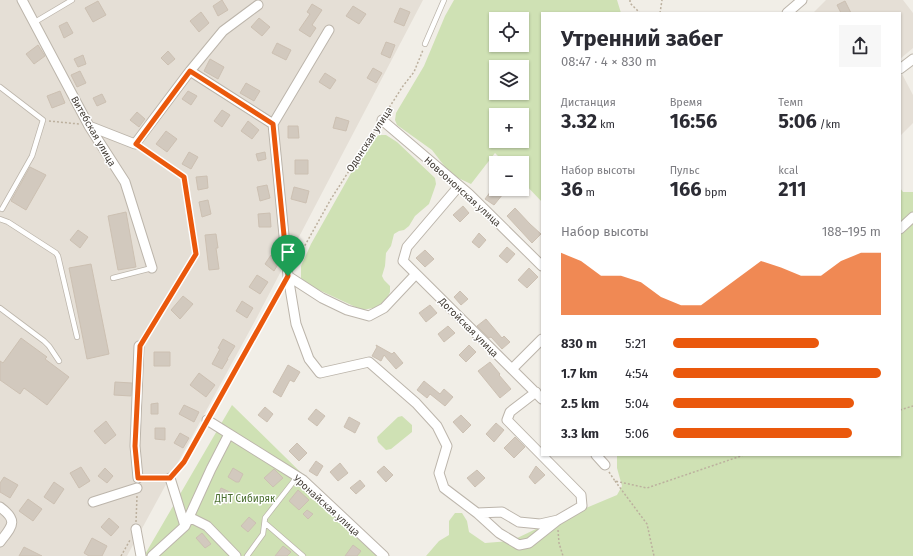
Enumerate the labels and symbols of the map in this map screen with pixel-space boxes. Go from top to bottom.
street label: Витебская улица [68,94,118,169]
street label: Одонская улица [344,105,395,174]
street label: Новоононская улица [422,154,503,229]
pin [271,235,305,276]
street label: Догойская улица [435,295,501,360]
street label: Уронайская улица [290,473,362,539]
park label: ДНТ Сибиряк [214,493,276,505]

